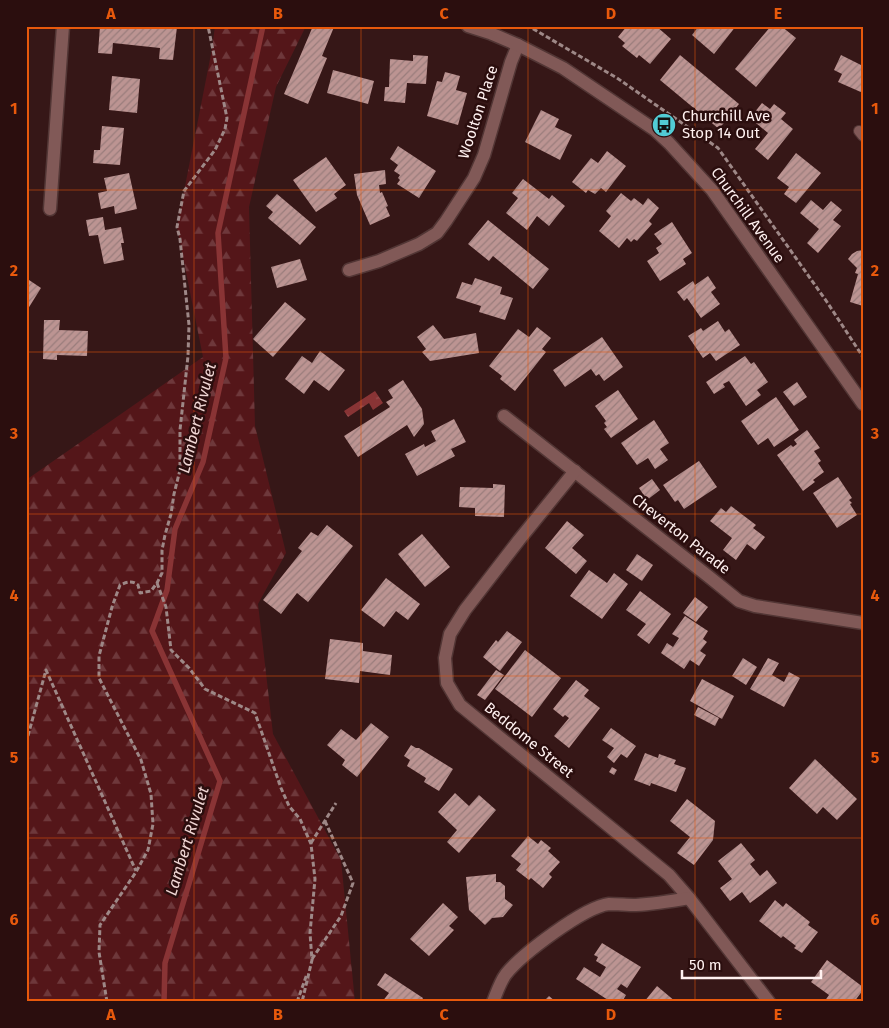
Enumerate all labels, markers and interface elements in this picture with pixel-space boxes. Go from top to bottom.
text: A [105,4,116,23]
text: B [273,4,283,23]
text: C [439,4,449,23]
text: D [606,4,616,23]
text: E [774,4,782,23]
street label: Woolton Place [454,63,502,161]
text: 1 [10,99,18,118]
text: 1 [871,99,879,118]
place label: Churchill Ave Stop 14 Out [682,107,770,142]
bus stop icon: Churchill Ave Stop 14 Out [651,112,677,138]
street label: Churchill Avenue [707,164,789,266]
text: 2 [10,261,18,280]
text: 2 [871,261,879,280]
water label: Lambert Rivulet [174,361,220,475]
text: 3 [9,424,18,443]
text: 3 [870,424,879,443]
street label: Cheverton Parade [628,490,734,578]
text: 4 [9,586,19,605]
text: 4 [870,586,880,605]
street label: Beddome Street [481,698,578,782]
text: 5 [10,748,19,767]
text: 5 [871,748,880,767]
water label: Lambert Rivulet [161,784,213,898]
text: 6 [9,910,19,929]
text: 6 [870,910,880,929]
scale bar [682,948,820,980]
text: 50 m [689,956,722,974]
text: A [105,1005,116,1024]
text: B [273,1005,283,1024]
text: C [439,1005,449,1024]
text: D [606,1005,616,1024]
text: E [774,1005,782,1024]

